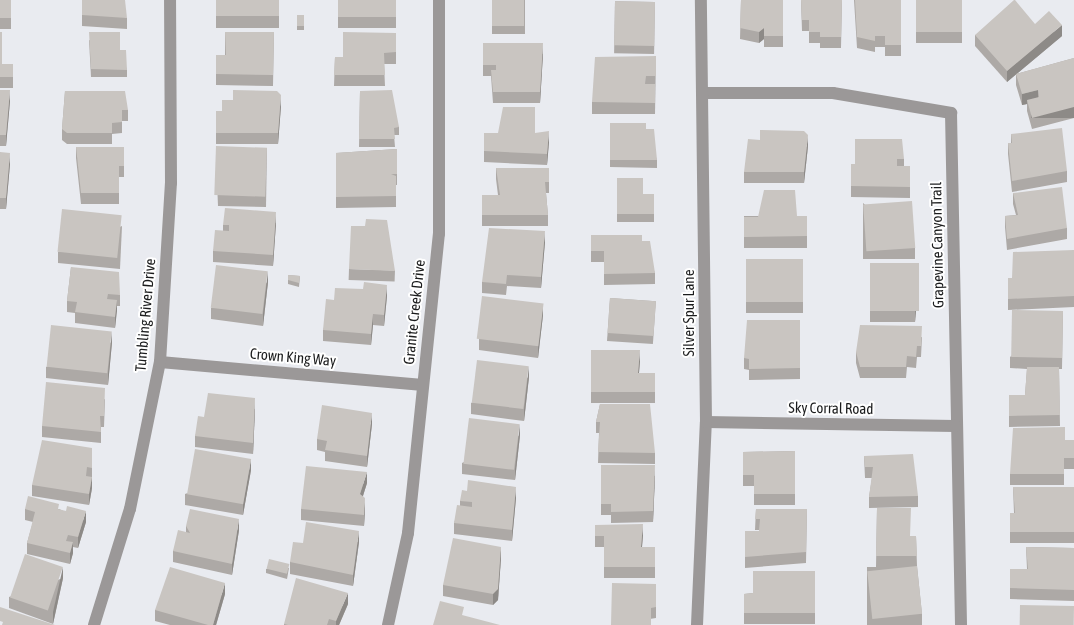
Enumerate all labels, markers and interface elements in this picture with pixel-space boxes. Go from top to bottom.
street label: Grapevine Canyon Trail [927,182,947,308]
street label: Tumbling River Drive [131,258,159,372]
street label: Granite Creek Drive [400,259,428,365]
street label: Silver Spur Lane [680,270,698,356]
street label: Crown King Way [249,344,337,370]
street label: Sky Corral Road [788,398,874,418]

